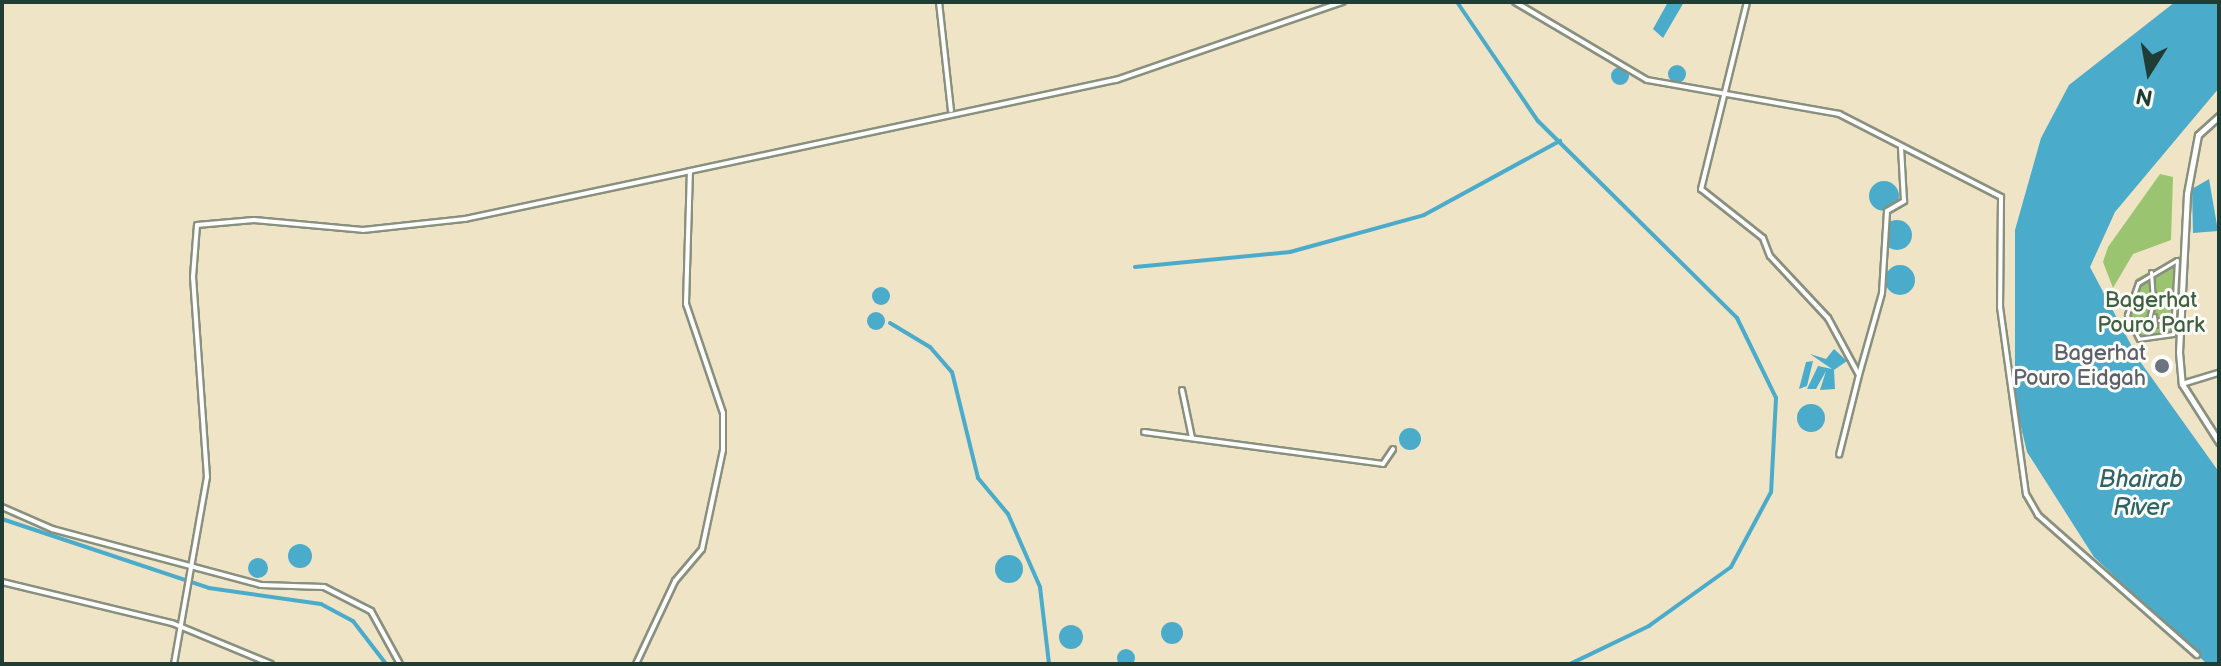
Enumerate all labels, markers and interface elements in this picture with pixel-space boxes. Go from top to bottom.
north arrow [2109,32,2189,112]
text: N [2134,81,2155,111]
park label: Bagerhat Pouro Park [2097,287,2205,338]
place label: Bagerhat Pouro Eidgah [2013,340,2146,392]
marker: Bagerhat Pouro Eidgah [2153,357,2171,375]
water label: Bhairab River [2099,466,2183,522]

